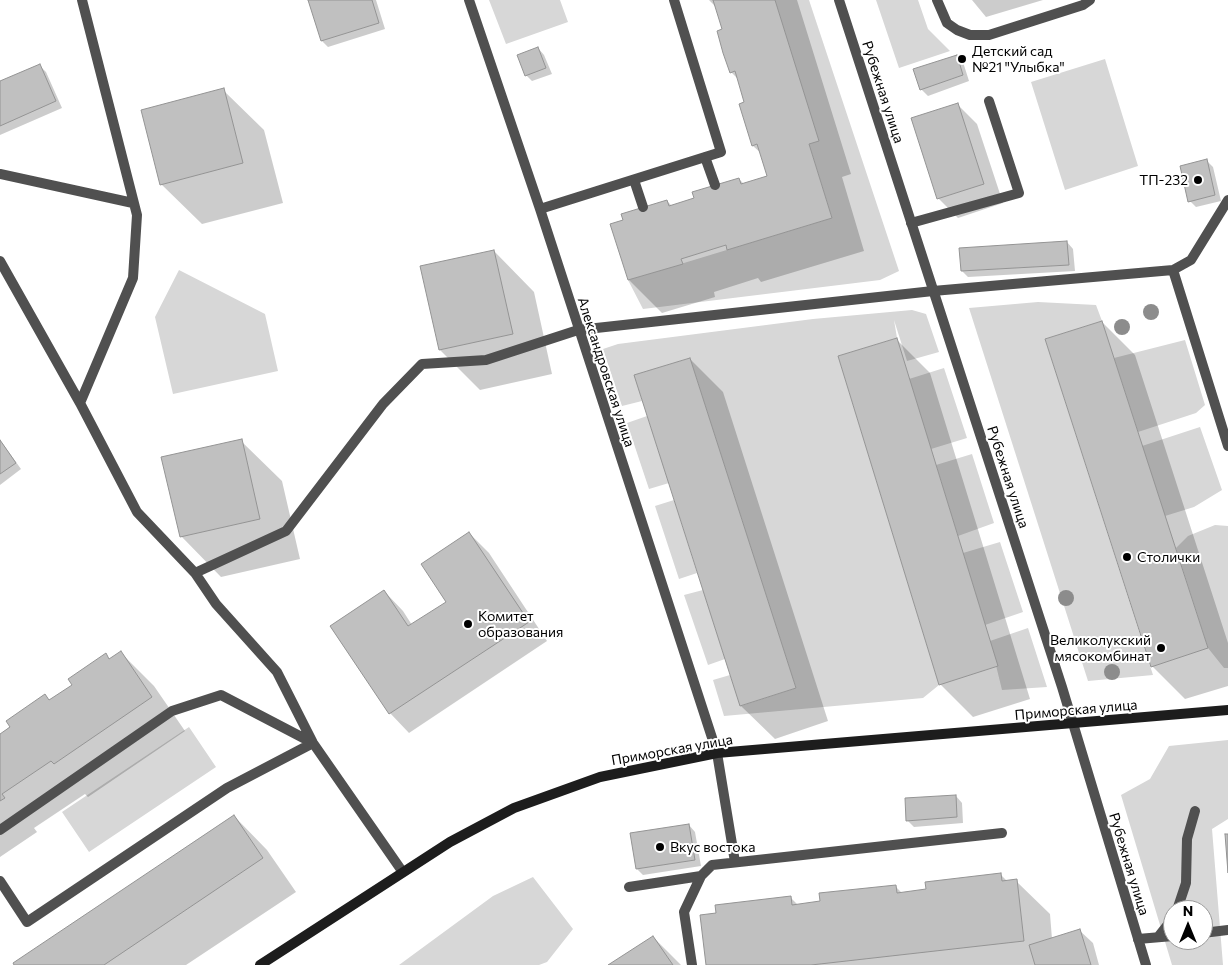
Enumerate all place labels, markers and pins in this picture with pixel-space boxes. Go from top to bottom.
place label: Детский сад №21 "Улыбка" [972,43,1065,75]
marker: Детский сад №21 "Улыбка" [956,53,968,65]
place label: ТП-232 [1139,172,1188,188]
marker: ТП-232 [1192,174,1204,186]
place label: Столички [1137,549,1200,565]
marker: Столички [1121,551,1133,563]
place label: Комитет образования [478,608,563,640]
marker: Комитет образования [462,618,474,630]
place label: Великолукский мясокомбинат [1050,632,1151,664]
marker: Великолукский мясокомбинат [1155,642,1167,654]
place label: Вкус востока [670,839,755,855]
marker: Вкус востока [654,841,666,853]

